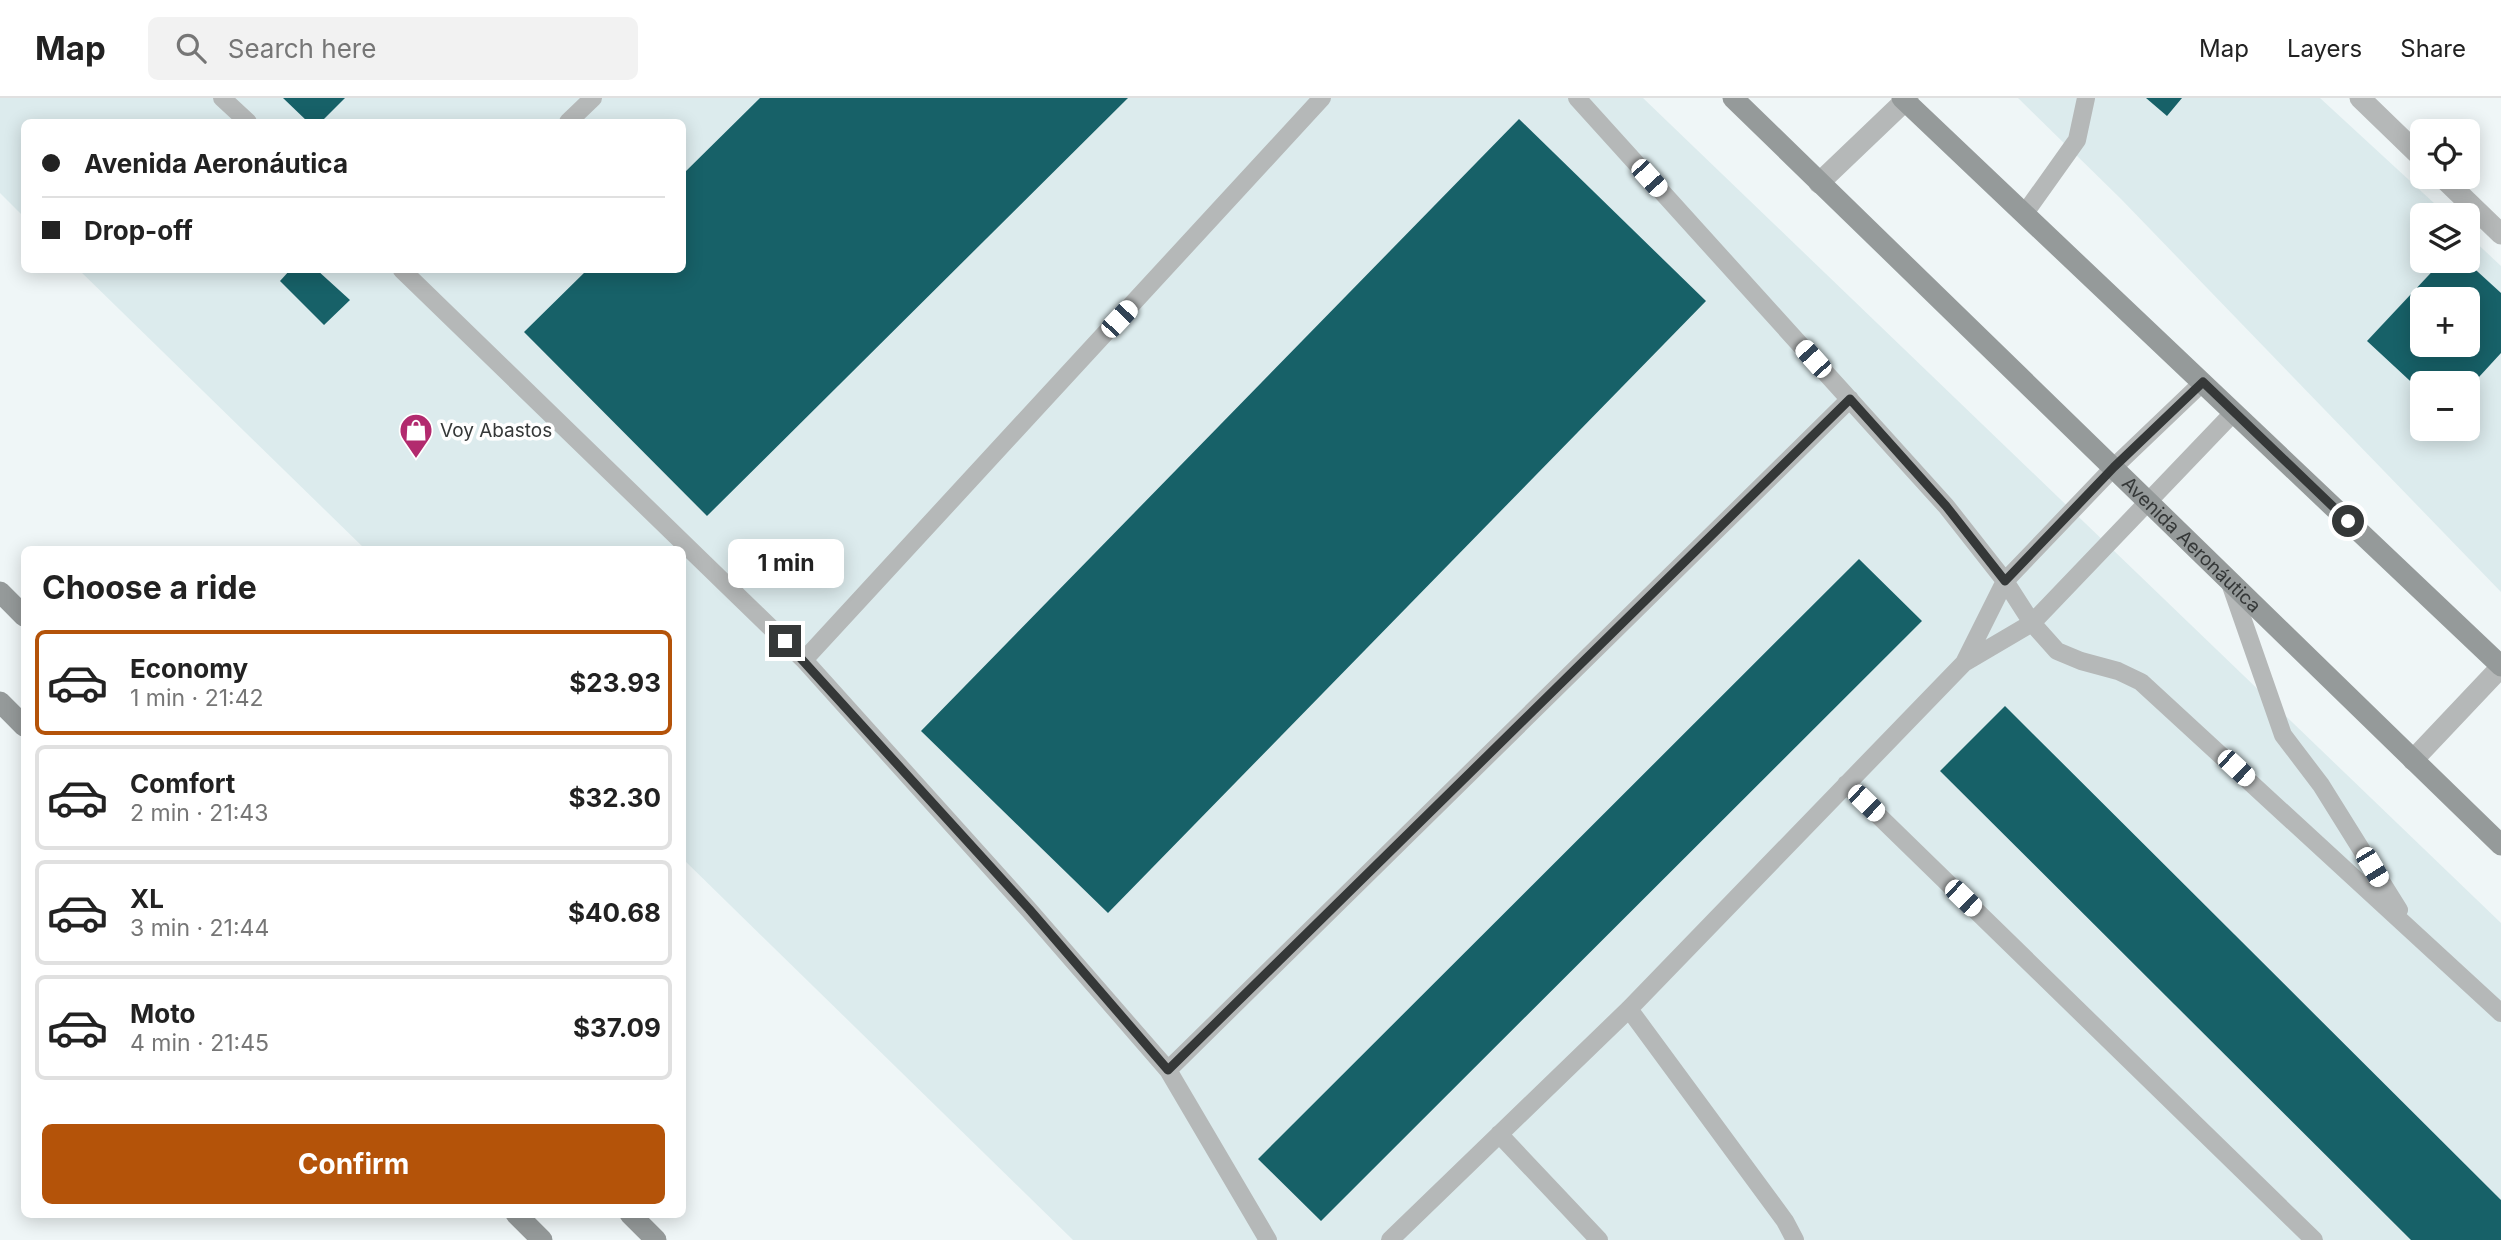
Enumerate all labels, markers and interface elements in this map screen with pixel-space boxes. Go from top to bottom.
search box [148,17,638,80]
text: Map [35,28,106,68]
icon: search [172,29,210,67]
text: Search here [228,33,376,64]
text: Map [2199,34,2249,63]
text: Layers [2287,34,2362,63]
text: Share [2400,34,2466,63]
map controls [2410,119,2480,441]
button: locate [2410,119,2480,189]
text: Avenida Aeronáutica [84,148,348,179]
car [1628,155,1671,201]
button: layers [2410,203,2480,273]
text: Drop-off [84,215,193,246]
button: + [2410,287,2480,357]
car [1097,296,1142,342]
car [1792,336,1835,382]
button: − [2410,371,2480,441]
shop icon: Voy Abastos [397,411,435,460]
place label: Voy Abastos [440,419,552,442]
street label: Avenida Aeronáutica [2117,472,2266,617]
route start [2332,505,2364,537]
callout: 1 min [727,540,843,588]
text: 1 min [758,549,814,577]
text: Choose a ride [42,568,257,607]
route end [769,625,801,657]
icon: car [46,651,109,714]
text: Economy [130,653,248,684]
text: $23.93 [569,667,661,698]
text: 1 min · 21:42 [130,684,264,712]
car [2214,746,2259,790]
icon: car [46,766,109,829]
text: Comfort [130,768,235,799]
car [1844,781,1889,825]
text: $32.30 [568,782,661,813]
text: 2 min · 21:43 [130,799,268,827]
car [2353,844,2392,890]
car [1941,876,1986,920]
icon: car [46,881,109,944]
text: XL [130,883,164,914]
text: $40.68 [568,897,661,928]
text: 3 min · 21:44 [130,914,269,942]
icon: car [46,996,109,1059]
text: Moto [130,998,195,1029]
text: $37.09 [573,1012,661,1043]
text: 4 min · 21:45 [130,1029,269,1057]
button: Confirm [42,1124,665,1204]

